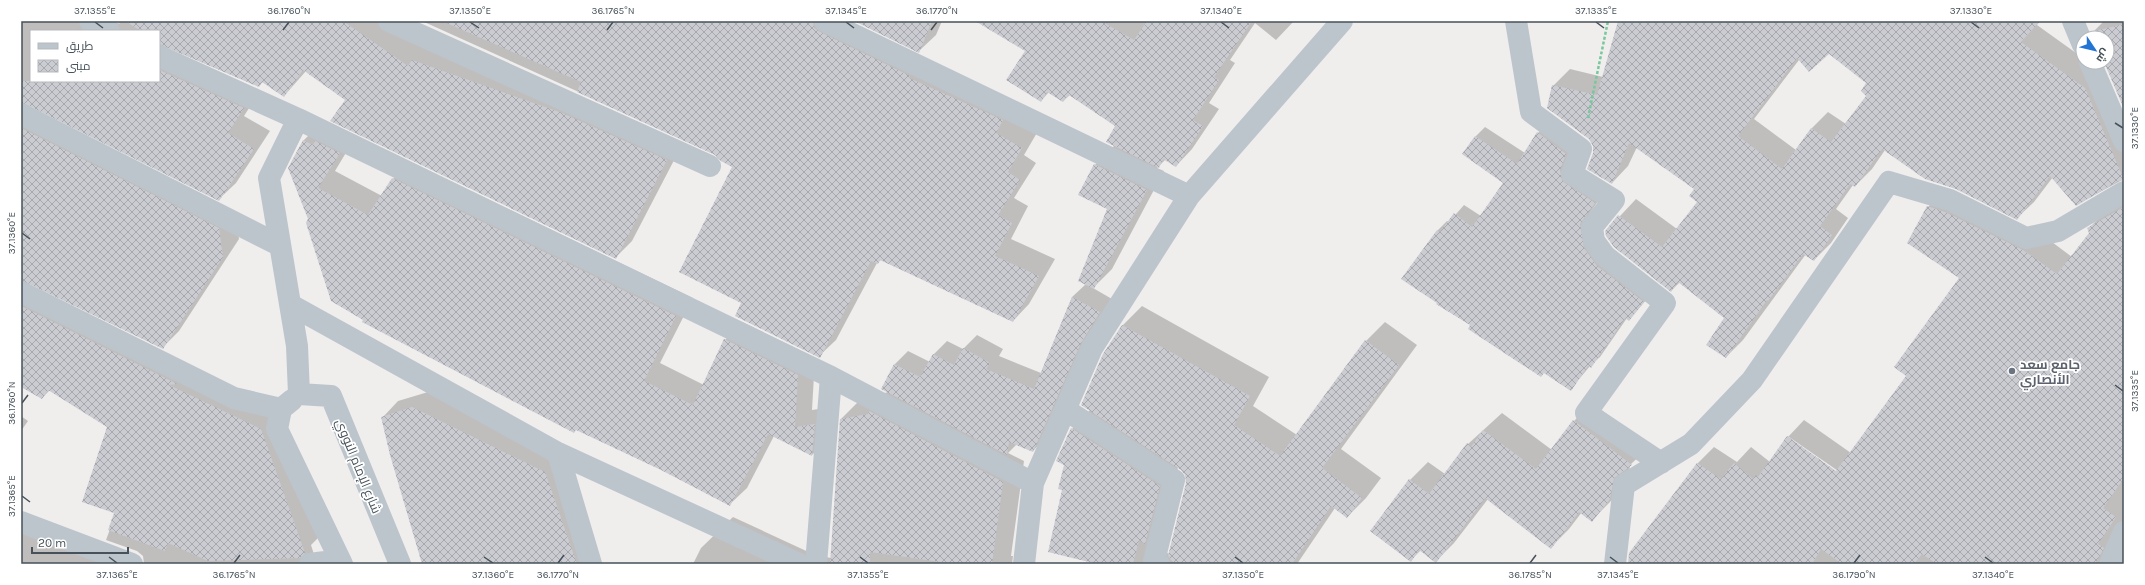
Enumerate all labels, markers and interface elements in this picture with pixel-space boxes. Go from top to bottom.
text: 37.1355°E [74,5,116,17]
text: 36.1760°N [267,5,311,17]
text: 37.1350°E [449,5,491,17]
text: 36.1765°N [591,5,635,17]
text: 37.1345°E [825,5,867,17]
text: 36.1770°N [916,5,958,17]
text: 37.1340°E [1200,5,1242,17]
text: 37.1335°E [1575,5,1617,17]
text: 37.1330°E [1950,5,1992,17]
legend [30,30,160,82]
north arrow [2075,30,2115,70]
text: طريق [66,39,94,53]
text: ش [2093,46,2112,65]
text: مبنى [66,59,91,73]
text: 37.1330°E [2129,107,2141,149]
text: 37.1360°E [6,212,18,254]
place label: جامع سعد الأنصاري [2020,357,2080,391]
marker: جامع سعد الأنصاري [2007,366,2017,376]
text: 37.1335°E [2129,370,2141,412]
text: 36.1760°N [6,381,18,425]
street label: شارع الإمام النووي [330,417,384,517]
text: 37.1365°E [6,475,18,517]
scale bar [32,529,128,555]
text: 20 m [38,536,66,550]
text: 37.1365°E [96,569,138,581]
text: 36.1765°N [212,569,256,581]
text: 37.1360°E [472,569,514,581]
text: 36.1770°N [537,569,579,581]
text: 37.1355°E [847,569,889,581]
text: 37.1350°E [1222,569,1264,581]
text: 36.1785°N [1508,569,1552,581]
text: 37.1345°E [1597,569,1639,581]
text: 36.1790°N [1832,569,1876,581]
text: 37.1340°E [1972,569,2014,581]

